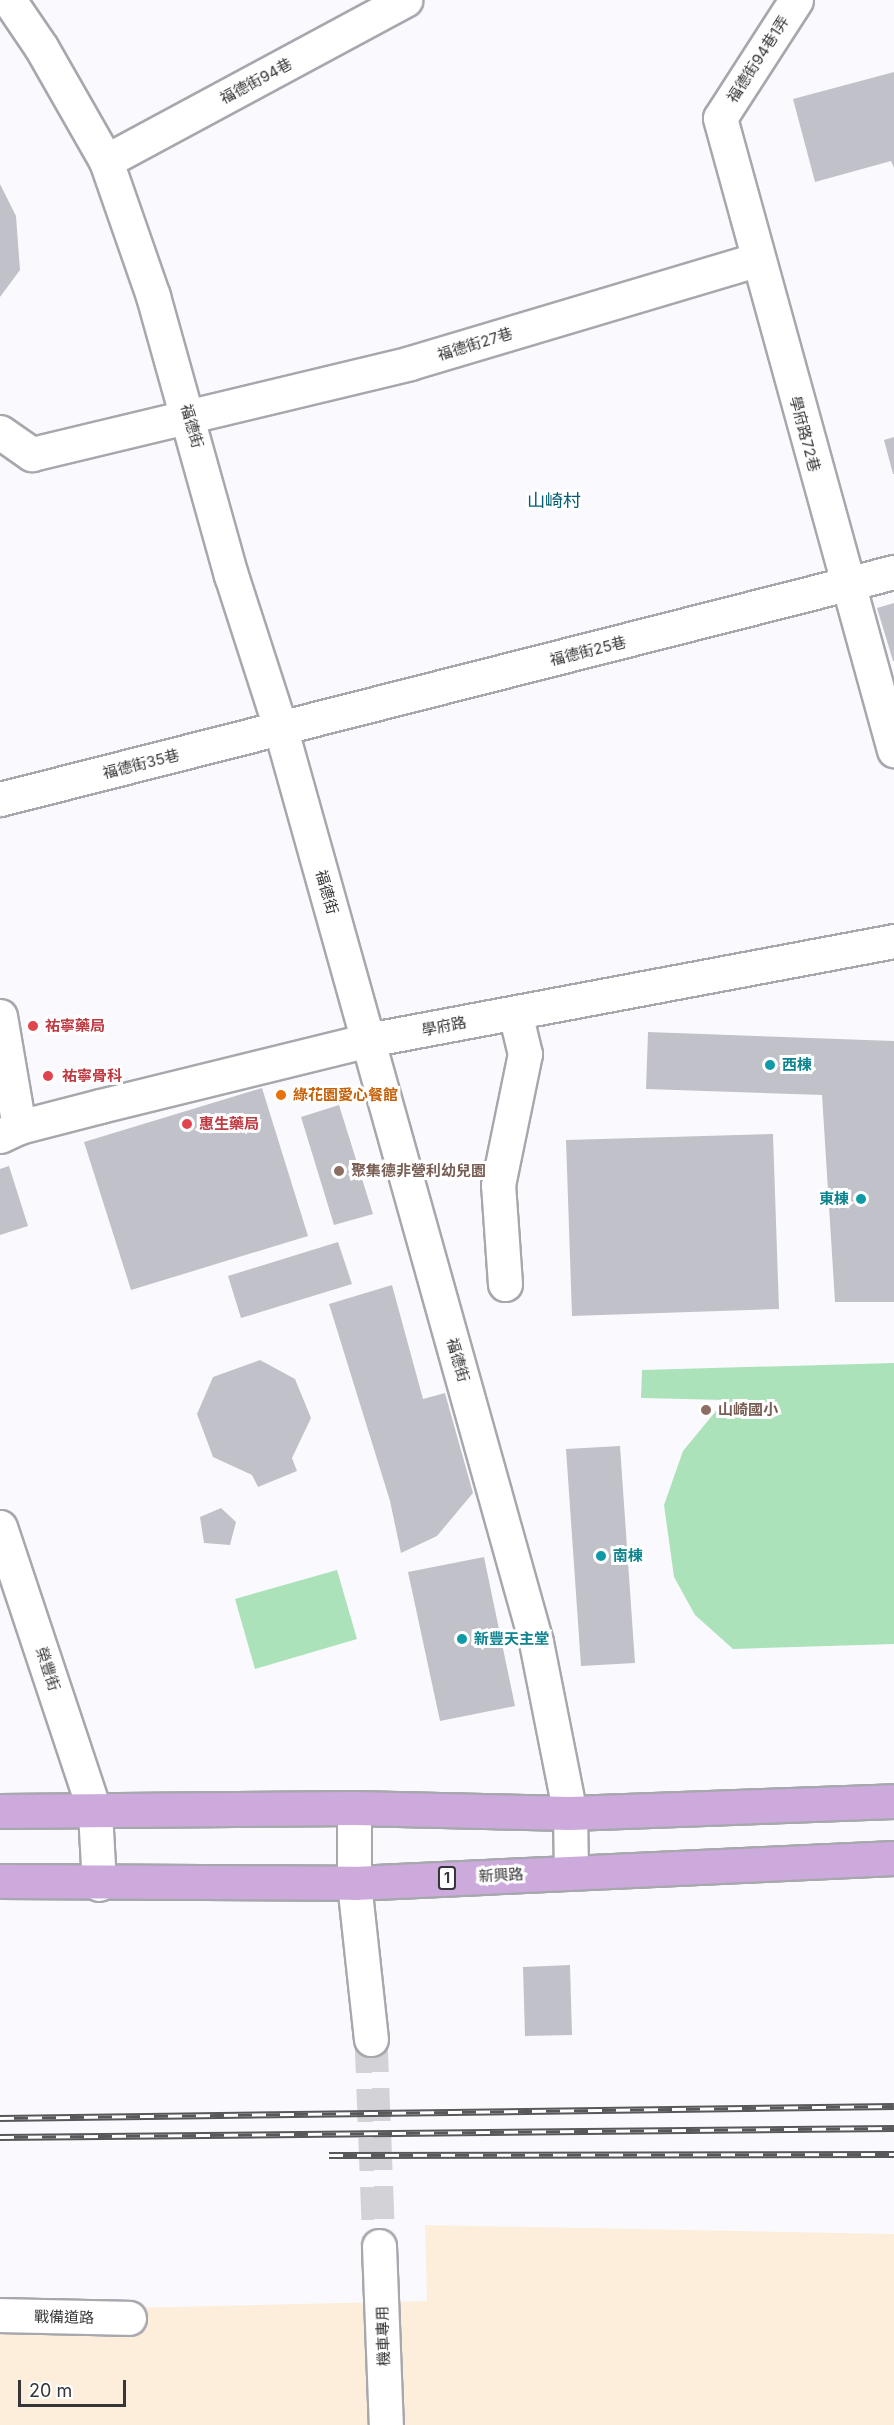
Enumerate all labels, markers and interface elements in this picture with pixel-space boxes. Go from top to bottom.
street label: 福德街94巷1弄 [723,12,793,106]
street label: 福德街94巷 [217,55,295,107]
street label: 福德街27巷 [435,324,515,364]
street label: 學府路72巷 [786,394,824,474]
street label: 福德街 [177,402,207,450]
district label: 山崎村 [527,490,581,512]
street label: 福德街25巷 [548,633,628,669]
street label: 福德街35巷 [101,746,181,782]
street label: 福德街 [312,868,342,916]
street label: 學府路 [420,1013,468,1039]
place label: 祐寧藥局 [45,1017,105,1035]
marker: 祐寧藥局 [26,1019,40,1033]
place label: 西棟 [782,1056,812,1074]
marker: 西棟 [763,1058,777,1072]
marker: 祐寧骨科 [39,1067,57,1085]
place label: 祐寧骨科 [62,1067,122,1085]
place label: 綠花園愛心餐館 [293,1086,398,1104]
marker: 綠花園愛心餐館 [274,1088,288,1102]
place label: 惠生藥局 [199,1115,259,1133]
marker: 惠生藥局 [180,1117,194,1131]
place label: 聚集德非營利幼兒園 [351,1162,486,1180]
marker: 聚集德非營利幼兒園 [332,1164,346,1178]
place label: 東棟 [819,1190,849,1208]
marker: 東棟 [854,1192,868,1206]
street label: 福德街 [443,1336,473,1384]
place label: 山崎國小 [718,1401,778,1419]
marker: 山崎國小 [699,1403,713,1417]
place label: 南棟 [613,1547,643,1565]
marker: 南棟 [594,1549,608,1563]
place label: 新豐天主堂 [474,1630,549,1648]
marker: 新豐天主堂 [455,1632,469,1646]
street label: 榮豐街 [32,1645,64,1693]
street label: 新興路 [478,1865,524,1885]
road number: 1 [436,1867,458,1889]
street label: 機車專用 [373,2306,393,2366]
street label: 戰備道路 [34,2307,94,2327]
scale bar [21,2368,129,2406]
text: 20 m [29,2380,72,2401]

